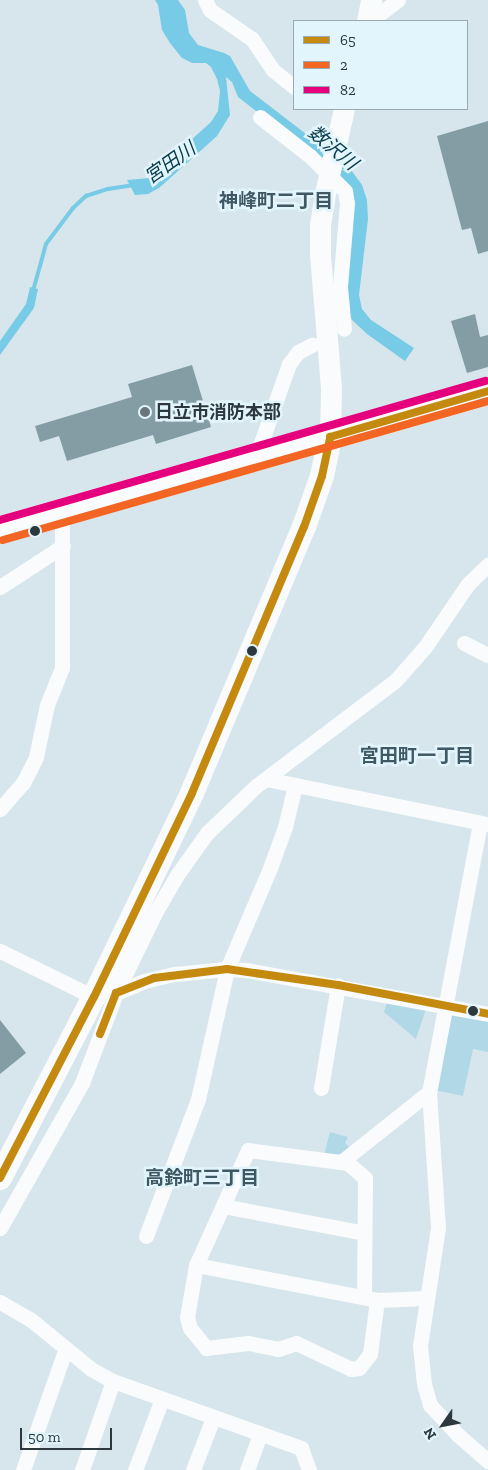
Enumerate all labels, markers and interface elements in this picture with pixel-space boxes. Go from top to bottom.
legend [293,20,468,110]
text: 65 [340,31,356,49]
text: 2 [340,56,348,74]
text: 82 [340,81,356,99]
water label: 数沢川 [304,121,362,175]
water label: 宮田川 [140,137,200,189]
district label: 神峰町二丁目 [219,190,333,212]
place label: 日立市消防本部 [155,401,281,423]
marker: 日立市消防本部 [139,406,151,418]
unlabelled marker [30,526,40,536]
unlabelled marker [247,646,257,656]
district label: 宮田町一丁目 [360,745,474,767]
unlabelled marker [468,1006,478,1016]
district label: 高鈴町三丁目 [145,1167,259,1189]
north arrow [418,1400,468,1450]
scale bar [22,1418,115,1450]
text: N [420,1424,440,1443]
text: 50 m [28,1428,61,1446]

